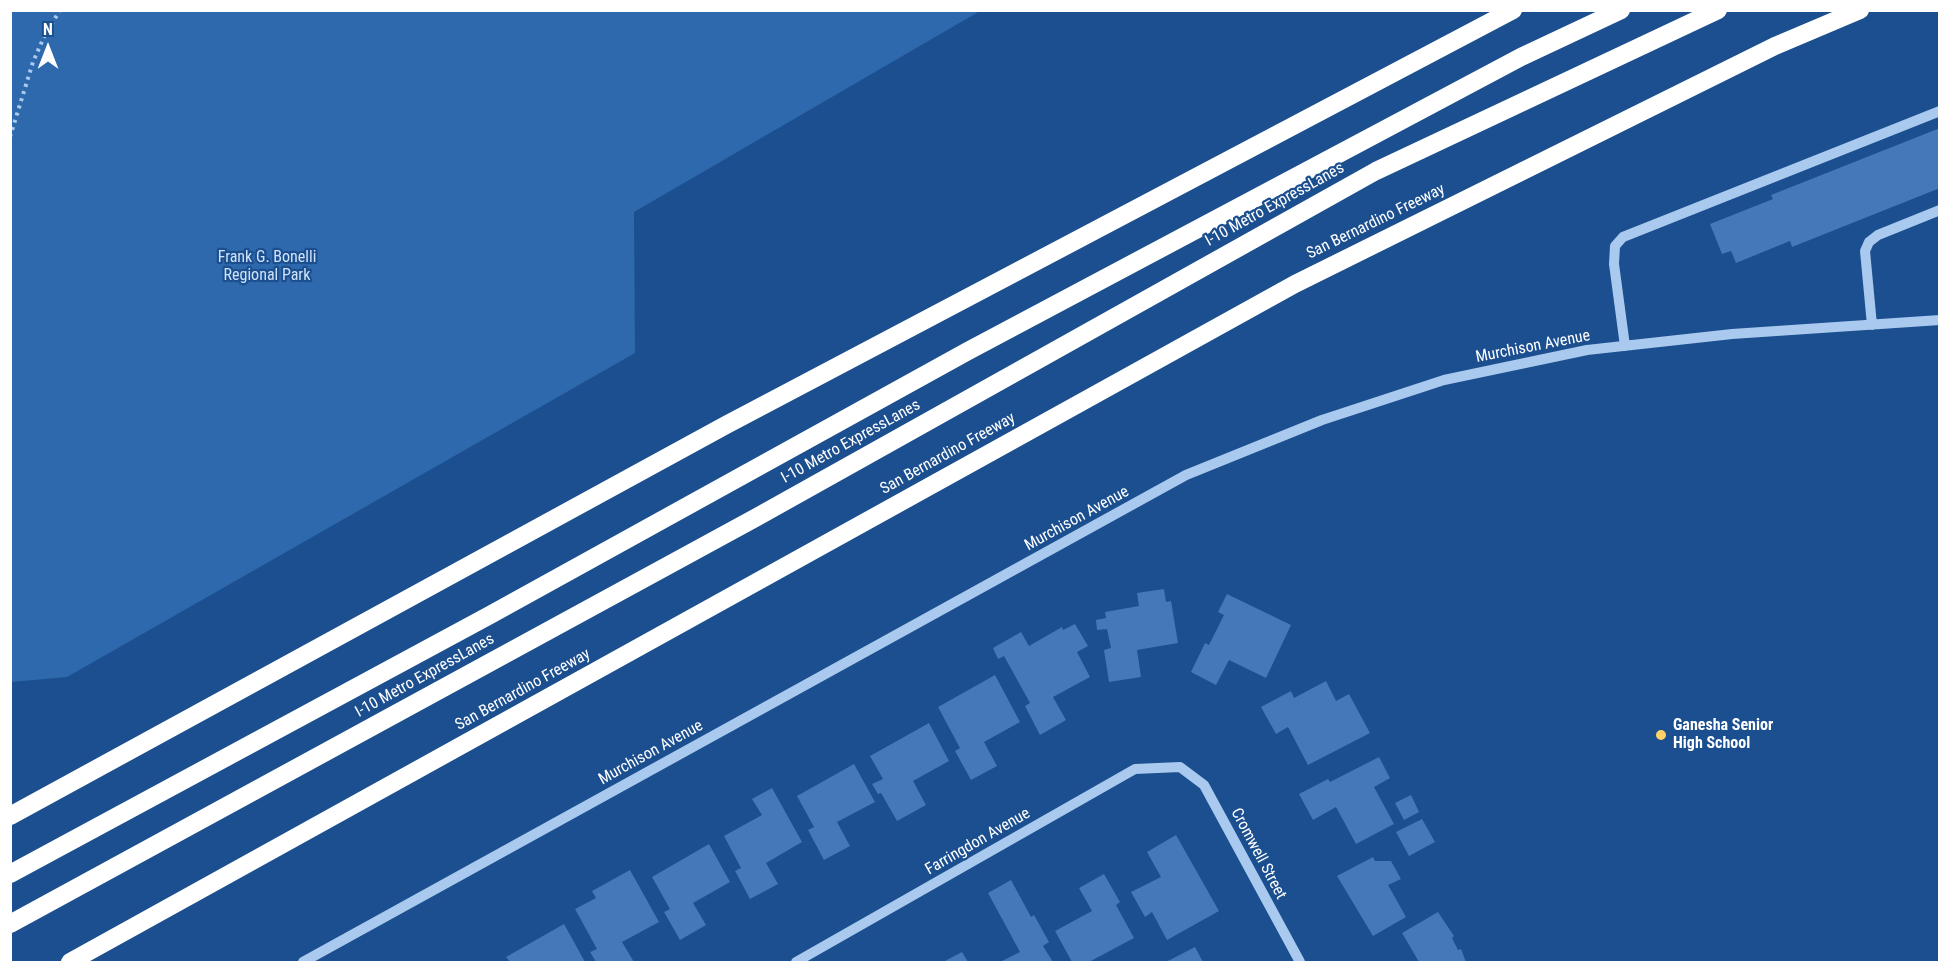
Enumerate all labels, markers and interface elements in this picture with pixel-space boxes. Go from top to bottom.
north arrow [18,18,78,78]
text: N [43,20,53,39]
street label: I-10 Metro ExpressLanes [1202,159,1348,251]
street label: San Bernardino Freeway [1304,180,1448,264]
park label: Frank G. Bonelli Regional Park [218,248,316,286]
street label: Murchison Avenue [1474,326,1592,368]
street label: I-10 Metro ExpressLanes [778,396,924,488]
street label: San Bernardino Freeway [877,409,1019,499]
street label: Murchison Avenue [1022,482,1132,556]
street label: I-10 Metro ExpressLanes [352,630,498,722]
street label: San Bernardino Freeway [452,645,594,735]
street label: Murchison Avenue [596,716,706,790]
place label: Ganesha Senior High School [1673,716,1773,754]
marker: Ganesha Senior High School [1654,728,1668,742]
street label: Farringdon Avenue [922,804,1034,880]
street label: Cromwell Street [1226,805,1290,903]

